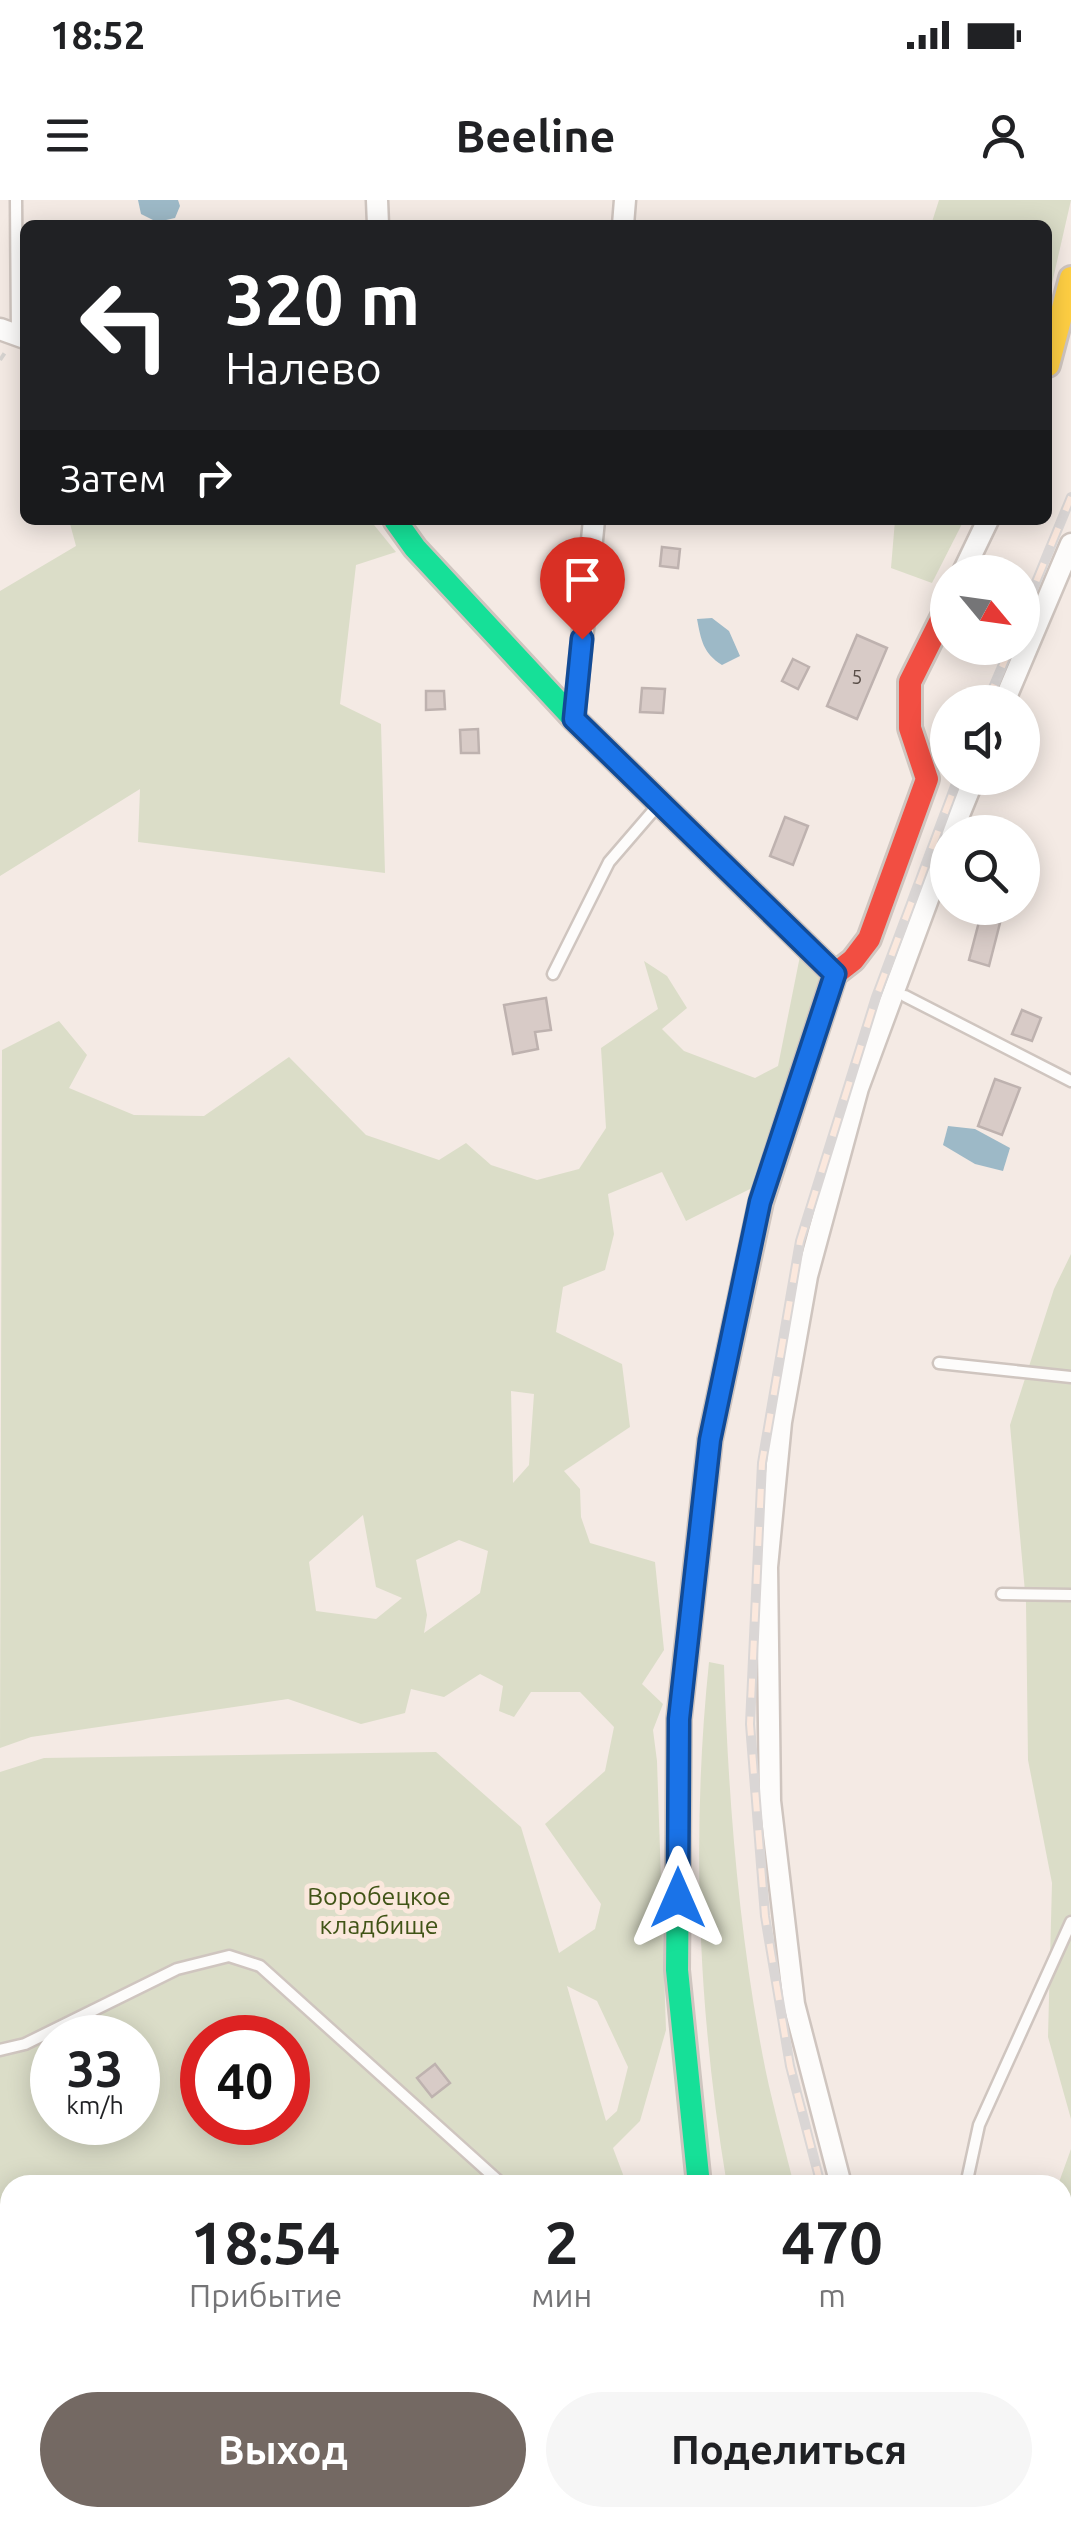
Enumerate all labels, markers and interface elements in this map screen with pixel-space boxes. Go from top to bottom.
text: 18:52 [50,14,145,56]
icon: menu [40,108,95,163]
icon: person [976,108,1031,163]
text: Beeline [455,110,616,161]
icon: left [60,260,190,390]
text: 320 m [225,260,420,338]
text: Налево [225,342,382,393]
icon: right [186,450,241,505]
text: Затем [60,457,166,499]
pin [540,537,625,640]
icon: arrive [555,552,610,607]
north arrow [930,555,1040,665]
map controls [930,555,1040,925]
house number: 5 [851,665,863,688]
button: sound [930,685,1040,795]
button: search [930,815,1040,925]
position arrow [626,1846,730,1950]
park label: Воробецкое кладбище [307,1882,451,1939]
speed limit sign: 40 [180,2015,310,2145]
text: 33 [67,2040,123,2096]
text: km/h [66,2091,124,2119]
text: 18:54 [191,2208,341,2275]
text: 2 [545,2208,579,2275]
text: 470 [781,2208,883,2275]
text: Прибытие [189,2277,342,2313]
text: мин [531,2277,592,2313]
text: m [818,2277,846,2313]
button: Выход [40,2392,526,2507]
button: Поделиться [546,2392,1032,2507]

